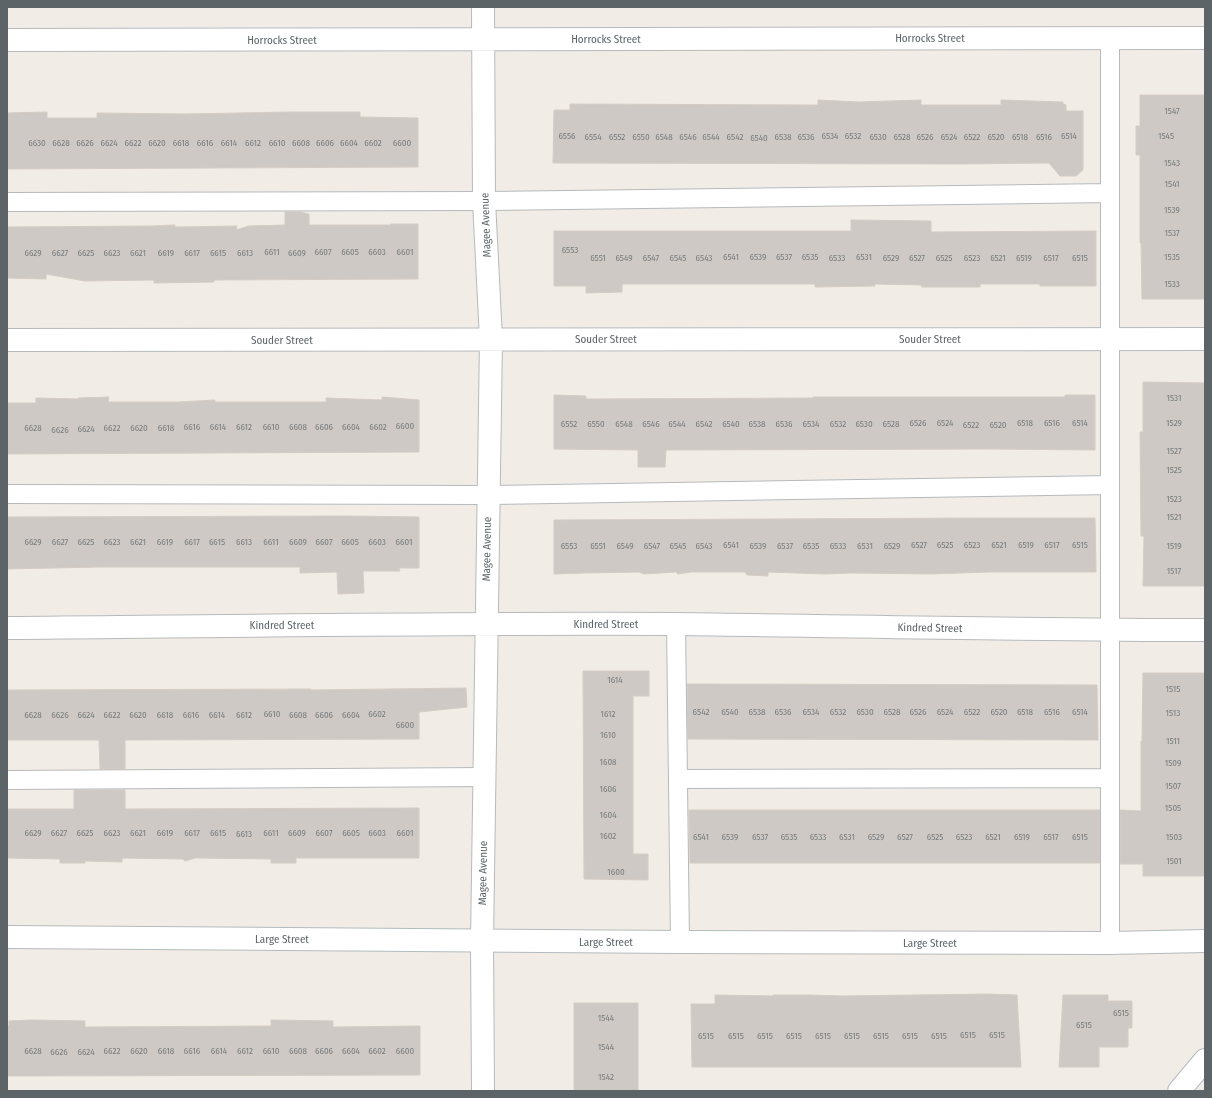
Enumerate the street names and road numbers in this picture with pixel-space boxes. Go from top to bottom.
street label: Horrocks Street [895,32,965,45]
street label: Horrocks Street [571,33,641,46]
street label: Horrocks Street [247,34,317,47]
street label: Magee Avenue [478,192,494,258]
street label: Souder Street [575,333,637,346]
street label: Souder Street [899,333,961,346]
street label: Souder Street [251,334,313,347]
street label: Magee Avenue [480,517,494,581]
street label: Kindred Street [574,618,639,631]
street label: Kindred Street [250,619,315,632]
street label: Kindred Street [898,621,963,635]
street label: Magee Avenue [476,841,490,905]
street label: Large Street [255,933,309,946]
street label: Large Street [579,936,633,949]
street label: Large Street [903,937,957,950]

